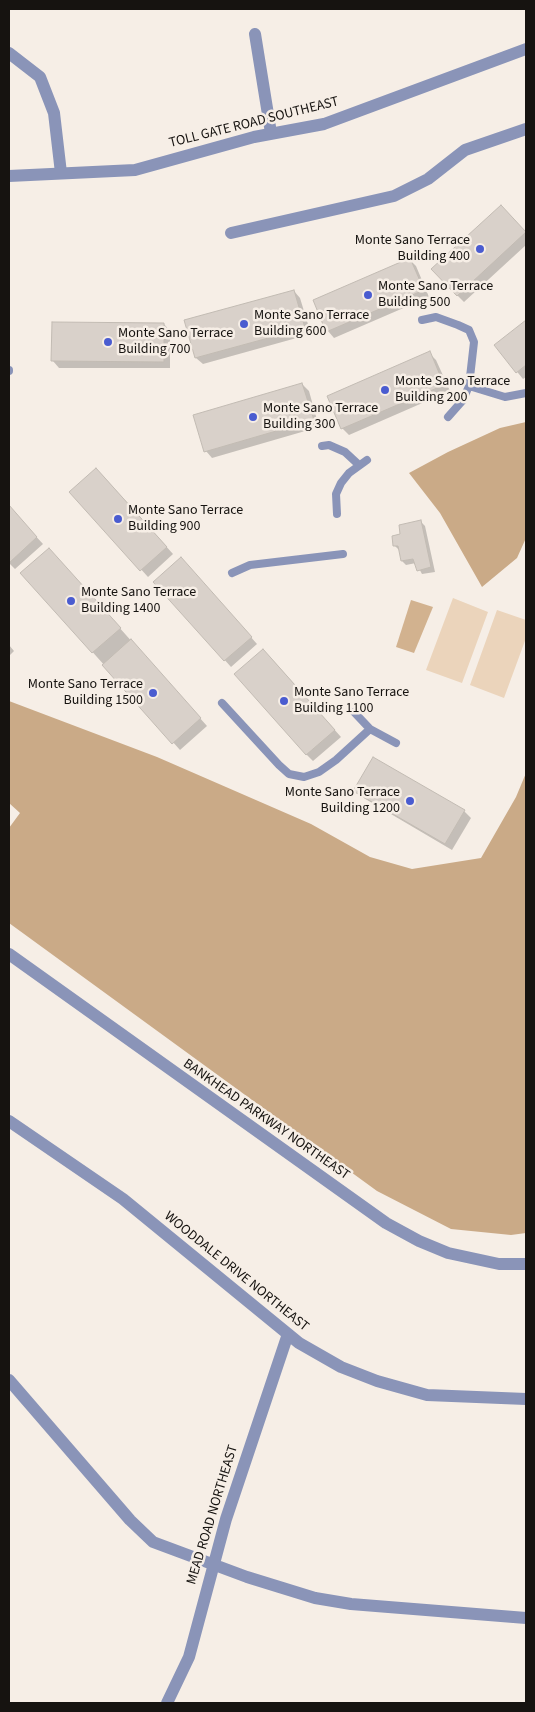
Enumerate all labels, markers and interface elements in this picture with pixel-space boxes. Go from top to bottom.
street label: TOLL GATE ROAD SOUTHEAST [167,94,341,152]
place label: Monte Sano Terrace Building 400 [355,233,470,266]
marker: Monte Sano Terrace Building 400 [474,243,486,255]
place label: Monte Sano Terrace Building 500 [378,279,493,312]
marker: Monte Sano Terrace Building 500 [362,289,374,301]
place label: Monte Sano Terrace Building 600 [254,308,369,341]
marker: Monte Sano Terrace Building 600 [238,318,250,330]
place label: Monte Sano Terrace Building 700 [118,326,233,358]
marker: Monte Sano Terrace Building 700 [102,336,114,348]
place label: Monte Sano Terrace Building 200 [395,374,510,407]
marker: Monte Sano Terrace Building 200 [379,384,391,396]
place label: Monte Sano Terrace Building 300 [263,401,378,434]
marker: Monte Sano Terrace Building 300 [247,411,259,423]
place label: Monte Sano Terrace Building 900 [128,503,243,536]
marker: Monte Sano Terrace Building 900 [112,513,124,525]
place label: Monte Sano Terrace Building 1400 [81,585,196,618]
marker: Monte Sano Terrace Building 1400 [65,595,77,607]
place label: Monte Sano Terrace Building 1500 [28,677,143,710]
place label: Monte Sano Terrace Building 1100 [294,685,409,718]
marker: Monte Sano Terrace Building 1500 [147,687,159,699]
marker: Monte Sano Terrace Building 1100 [278,695,290,707]
place label: Monte Sano Terrace Building 1200 [285,785,400,818]
marker: Monte Sano Terrace Building 1200 [404,795,416,807]
street label: BANKHEAD PARKWAY NORTHEAST [179,1056,353,1184]
street label: WOODDALE DRIVE NORTHEAST [160,1208,312,1336]
street label: MEAD ROAD NORTHEAST [184,1443,242,1587]

